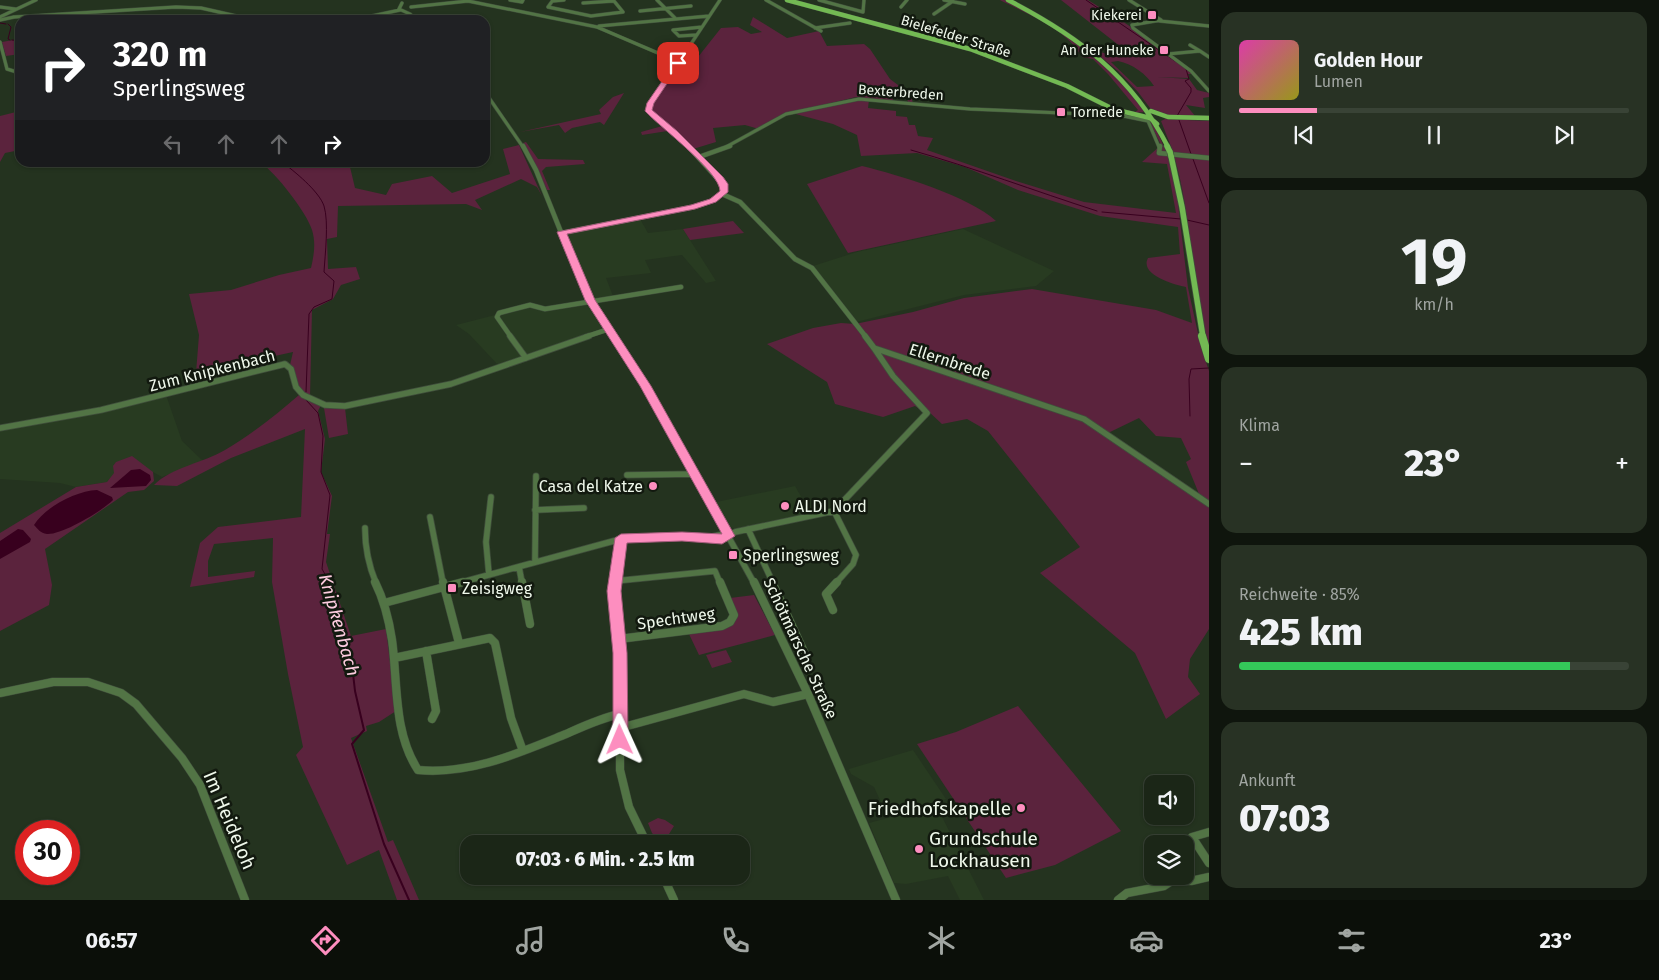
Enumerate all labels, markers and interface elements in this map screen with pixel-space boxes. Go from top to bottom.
place label: Kiekerei [1091,7,1142,24]
marker: Kiekerei [1146,9,1158,21]
street label: Bielefelder Straße [899,12,1013,61]
text: 320 m [113,33,207,75]
icon: right [30,35,95,100]
pin [657,42,699,84]
place label: An der Huneke [1061,42,1154,59]
marker: An der Huneke [1158,44,1170,56]
icon: arrive [664,49,692,77]
text: Golden Hour [1314,49,1423,72]
text: Lumen [1314,72,1363,91]
text: Sperlingsweg [113,75,245,102]
street label: Bexterbreden [858,81,944,104]
place label: Tornede [1071,104,1123,121]
marker: Tornede [1055,106,1067,118]
icon: previous [1290,121,1318,149]
icon: pause [1420,121,1448,149]
icon: next [1550,121,1578,149]
icon: left [159,130,187,158]
icon: ahead [212,130,240,158]
icon: ahead [265,130,293,158]
icon: right [318,130,346,158]
text: 19 [1401,223,1467,301]
text: km/h [1414,295,1454,314]
street label: Ellernbrede [907,339,993,384]
street label: Zum Knipkenbach [147,346,277,395]
text: Klima [1239,416,1280,435]
text: 23° [1404,440,1464,486]
text: − [1239,447,1253,480]
text: + [1615,447,1629,480]
place label: Casa del Katze [539,477,643,496]
marker: Casa del Katze [647,480,659,492]
place label: ALDI Nord [795,497,867,516]
marker: ALDI Nord [779,500,791,512]
place label: Sperlingsweg [743,546,839,565]
marker: Sperlingsweg [727,549,739,561]
water label: Knipkenbach [314,571,364,679]
street label: Schötmarsche Straße [759,575,842,722]
place label: Zeisigweg [462,579,533,598]
marker: Zeisigweg [446,582,458,594]
text: Reichweite · 85% [1239,585,1360,604]
street label: Spechtweg [636,604,717,633]
text: 425 km [1239,609,1363,655]
position arrow [593,713,645,765]
street label: Im Heideloh [198,767,261,873]
text: Ankunft [1239,771,1295,790]
map controls [1144,775,1194,885]
button: sound [1144,775,1194,825]
text: 07:03 [1239,795,1330,841]
place label: Friedhofskapelle [868,797,1011,820]
marker: Friedhofskapelle [1015,802,1027,814]
speed limit sign: 30 [15,820,80,885]
place label: Grundschule Lockhausen [929,827,1038,872]
button: layers [1144,835,1194,885]
marker: Grundschule Lockhausen [913,843,925,855]
text: 07:03 · 6 Min. · 2.5 km [515,848,695,871]
icon: directions [308,923,343,958]
icon: music [513,923,548,958]
icon: phone [718,923,753,958]
icon: climate [924,923,959,958]
icon: car [1129,923,1164,958]
icon: filters [1334,923,1369,958]
text: 06:57 [85,927,137,954]
text: 23° [1540,927,1574,954]

